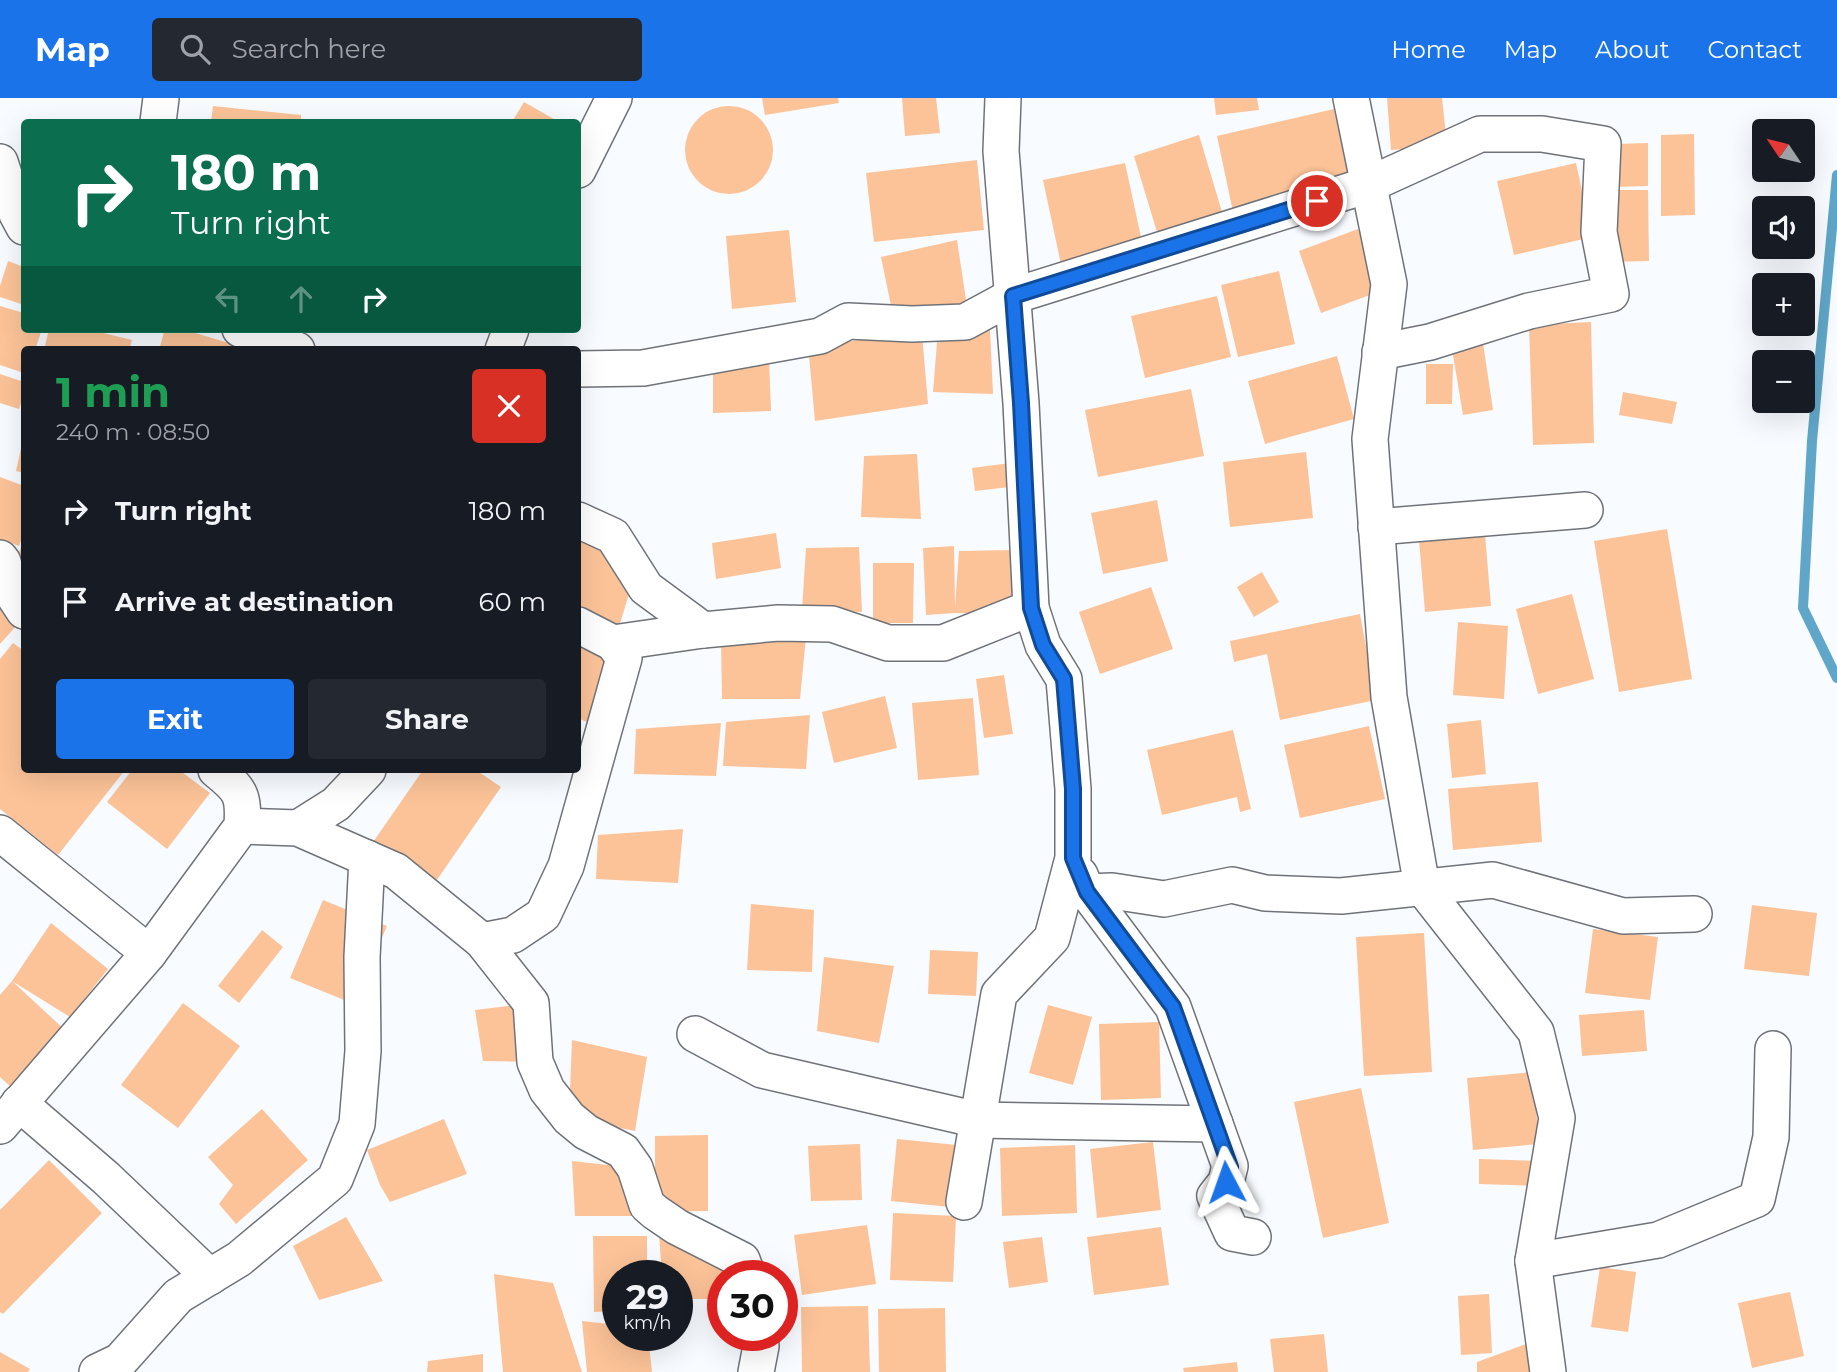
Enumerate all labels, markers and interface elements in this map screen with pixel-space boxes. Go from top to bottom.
search box [152,18,642,81]
text: Map [35,29,110,69]
icon: search [176,30,214,68]
text: Search here [232,33,386,65]
text: Home [1391,35,1466,64]
text: Map [1504,35,1557,64]
text: About [1595,35,1669,64]
text: Contact [1707,35,1802,64]
north arrow [1752,119,1815,182]
map controls [1752,119,1815,413]
text: 180 m [171,143,321,202]
icon: right [56,147,147,238]
pin [1287,171,1347,231]
icon: arrive [1298,182,1336,220]
button: sound [1752,196,1815,259]
text: Turn right [171,203,331,242]
button: + [1752,273,1815,336]
icon: left [209,280,247,318]
icon: ahead [282,280,320,318]
icon: right [355,280,393,318]
button: − [1752,350,1815,413]
text: 1 min [56,366,170,418]
button: close [472,369,546,443]
text: 240 m · 08:50 [56,418,210,446]
icon: right [56,492,94,530]
text: Turn right [115,495,251,527]
text: 180 m [468,495,546,527]
icon: arrive [56,583,94,621]
text: Arrive at destination [115,586,394,618]
text: 60 m [479,586,546,618]
button: Exit [56,679,294,759]
button: Share [308,679,546,759]
position arrow [1189,1145,1263,1219]
speed limit sign: 30 [707,1260,798,1351]
text: 29 [626,1275,669,1318]
text: km/h [623,1312,672,1334]

